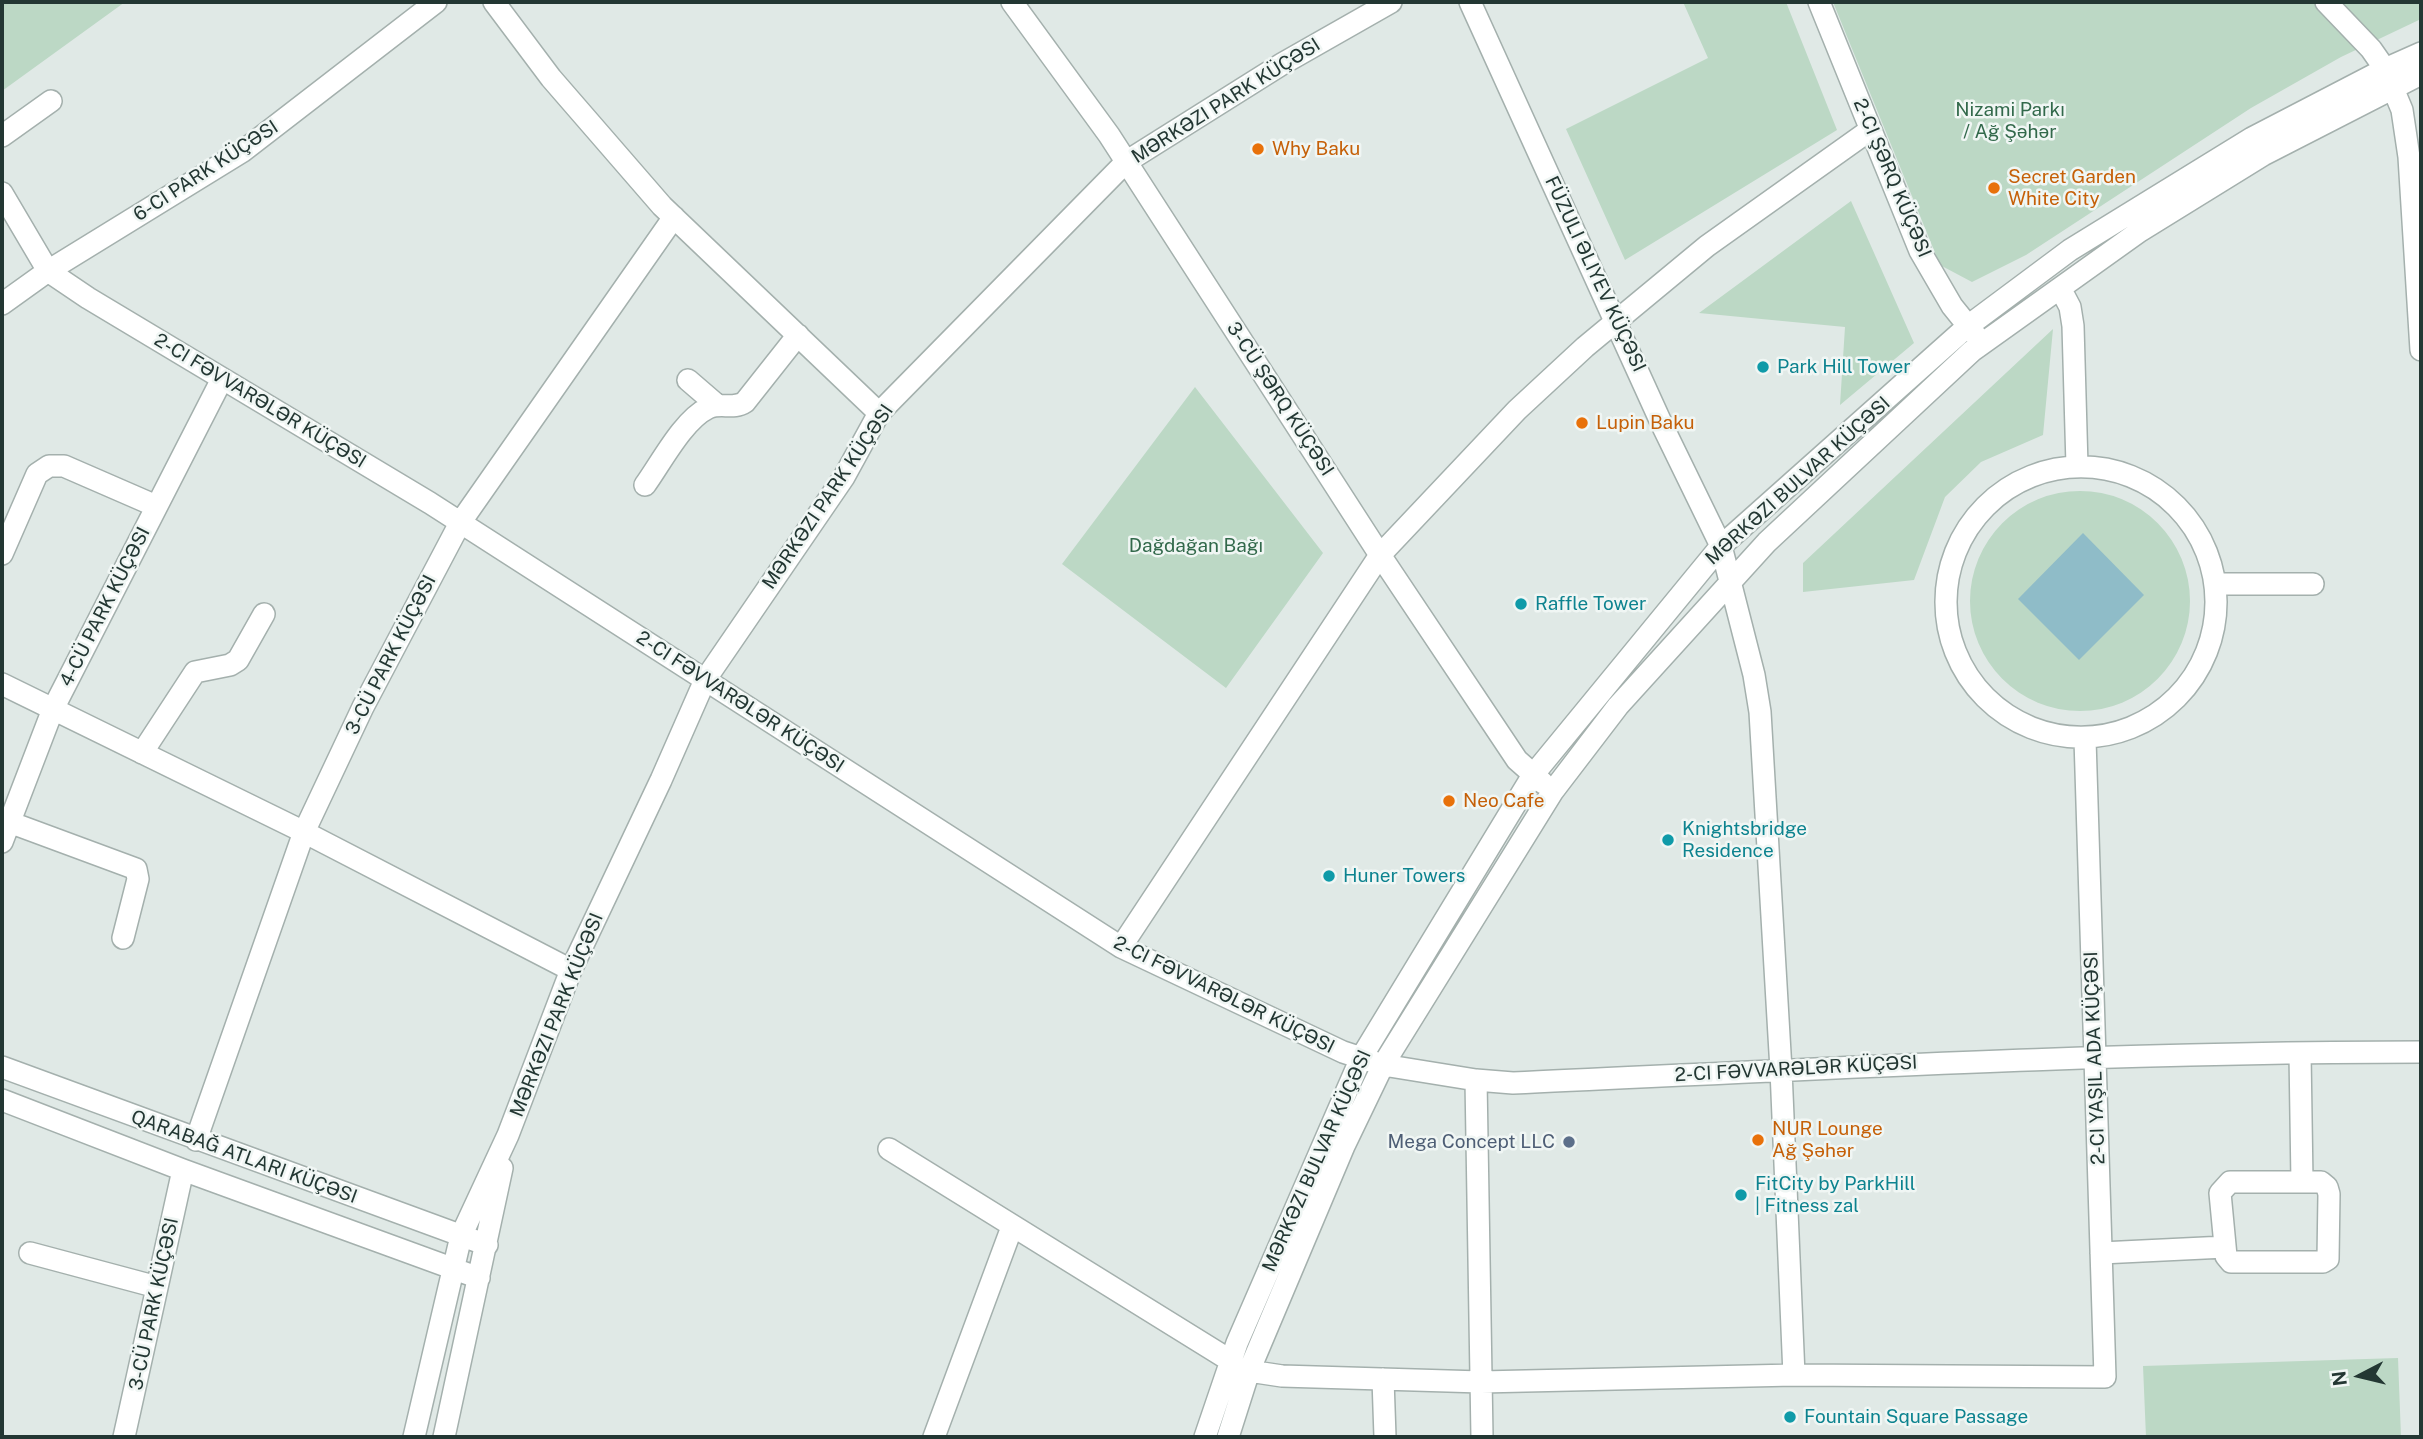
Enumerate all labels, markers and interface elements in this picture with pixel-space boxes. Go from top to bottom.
street label: MƏRKƏZI PARK KÜÇƏSI [1128,34,1324,168]
street label: 2-CI ŞƏRQ KÜÇƏSI [1848,95,1936,261]
park label: Nizami Parkı / Ağ Şəhər [1955,99,2065,143]
street label: 6-CI PARK KÜÇƏSI [129,116,283,226]
place label: Why Baku [1272,138,1360,160]
marker: Why Baku [1250,141,1266,157]
place label: Secret Garden White City [2008,166,2136,210]
street label: FÜZULI ƏLIYEV KÜÇƏSI [1540,173,1650,375]
marker: Secret Garden White City [1986,180,2002,196]
street label: 3-CÜ ŞƏRQ KÜÇƏSI [1222,318,1338,480]
street label: 2-CI FƏVVARƏLƏR KÜÇƏSI [150,329,370,473]
place label: Park Hill Tower [1777,356,1911,378]
marker: Park Hill Tower [1755,359,1771,375]
street label: MƏRKƏZI BULVAR KÜÇƏSI [1701,392,1895,570]
street label: MƏRKƏZI PARK KÜÇƏSI [758,400,898,594]
place label: Lupin Baku [1596,412,1695,434]
marker: Lupin Baku [1574,415,1590,431]
street label: 4-CÜ PARK KÜÇƏSI [55,523,155,691]
park label: Dağdağan Bağı [1129,535,1263,557]
street label: 3-CÜ PARK KÜÇƏSI [341,571,441,739]
place label: Raffle Tower [1535,593,1646,615]
marker: Raffle Tower [1513,596,1529,612]
street label: 2-CI FƏVVARƏLƏR KÜÇƏSI [632,626,848,778]
place label: Neo Cafe [1463,790,1545,812]
marker: Neo Cafe [1441,793,1457,809]
place label: Knightsbridge Residence [1682,818,1807,862]
marker: Knightsbridge Residence [1660,832,1676,848]
place label: Huner Towers [1343,865,1465,887]
marker: Huner Towers [1321,868,1337,884]
street label: MƏRKƏZI PARK KÜÇƏSI [506,910,608,1120]
street label: 2-CI FƏVVARƏLƏR KÜÇƏSI [1110,931,1338,1059]
street label: 2-CI YAŞIL ADA KÜÇƏSI [2080,951,2110,1165]
street label: MƏRKƏZI BULVAR KÜÇƏSI [1258,1047,1376,1275]
street label: 2-CI FƏVVARƏLƏR KÜÇƏSI [1674,1051,1918,1087]
street label: QARABAĞ ATLARI KÜÇƏSI [128,1105,360,1209]
place label: NUR Lounge Ağ Şəhər [1772,1118,1883,1162]
place label: Mega Concept LLC [1388,1131,1555,1153]
marker: NUR Lounge Ağ Şəhər [1750,1132,1766,1148]
marker: Mega Concept LLC [1561,1134,1577,1150]
place label: FitCity by ParkHill | Fitness zal [1755,1173,1915,1217]
marker: FitCity by ParkHill | Fitness zal [1733,1187,1749,1203]
street label: 3-CÜ PARK KÜÇƏSI [125,1216,183,1392]
north arrow [2325,1341,2395,1411]
text: N [2327,1370,2351,1387]
place label: Fountain Square Passage [1804,1406,2028,1428]
marker: Fountain Square Passage [1782,1409,1798,1425]

